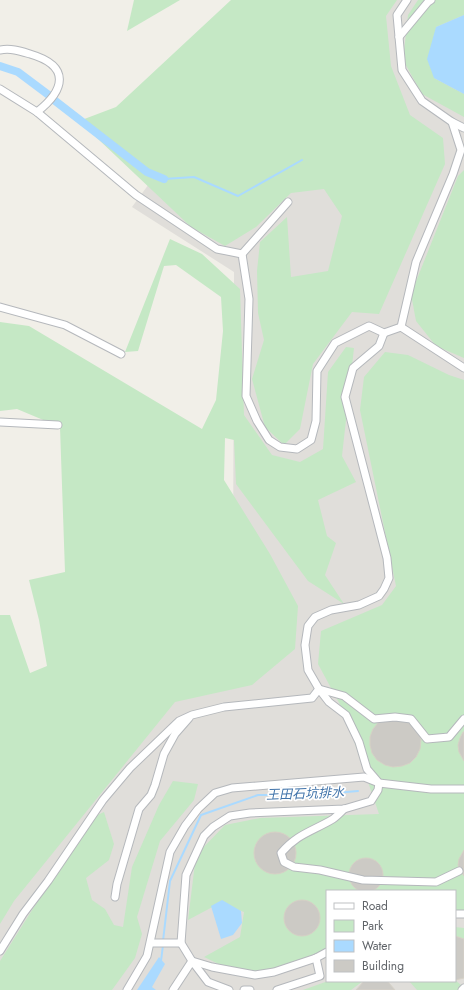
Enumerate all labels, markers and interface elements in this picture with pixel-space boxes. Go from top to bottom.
water label: 王田石坑排水 [266,783,345,804]
legend [326,890,456,982]
text: Road [362,897,388,915]
text: Park [362,917,384,935]
text: Water [362,937,393,955]
text: Building [362,957,404,975]

